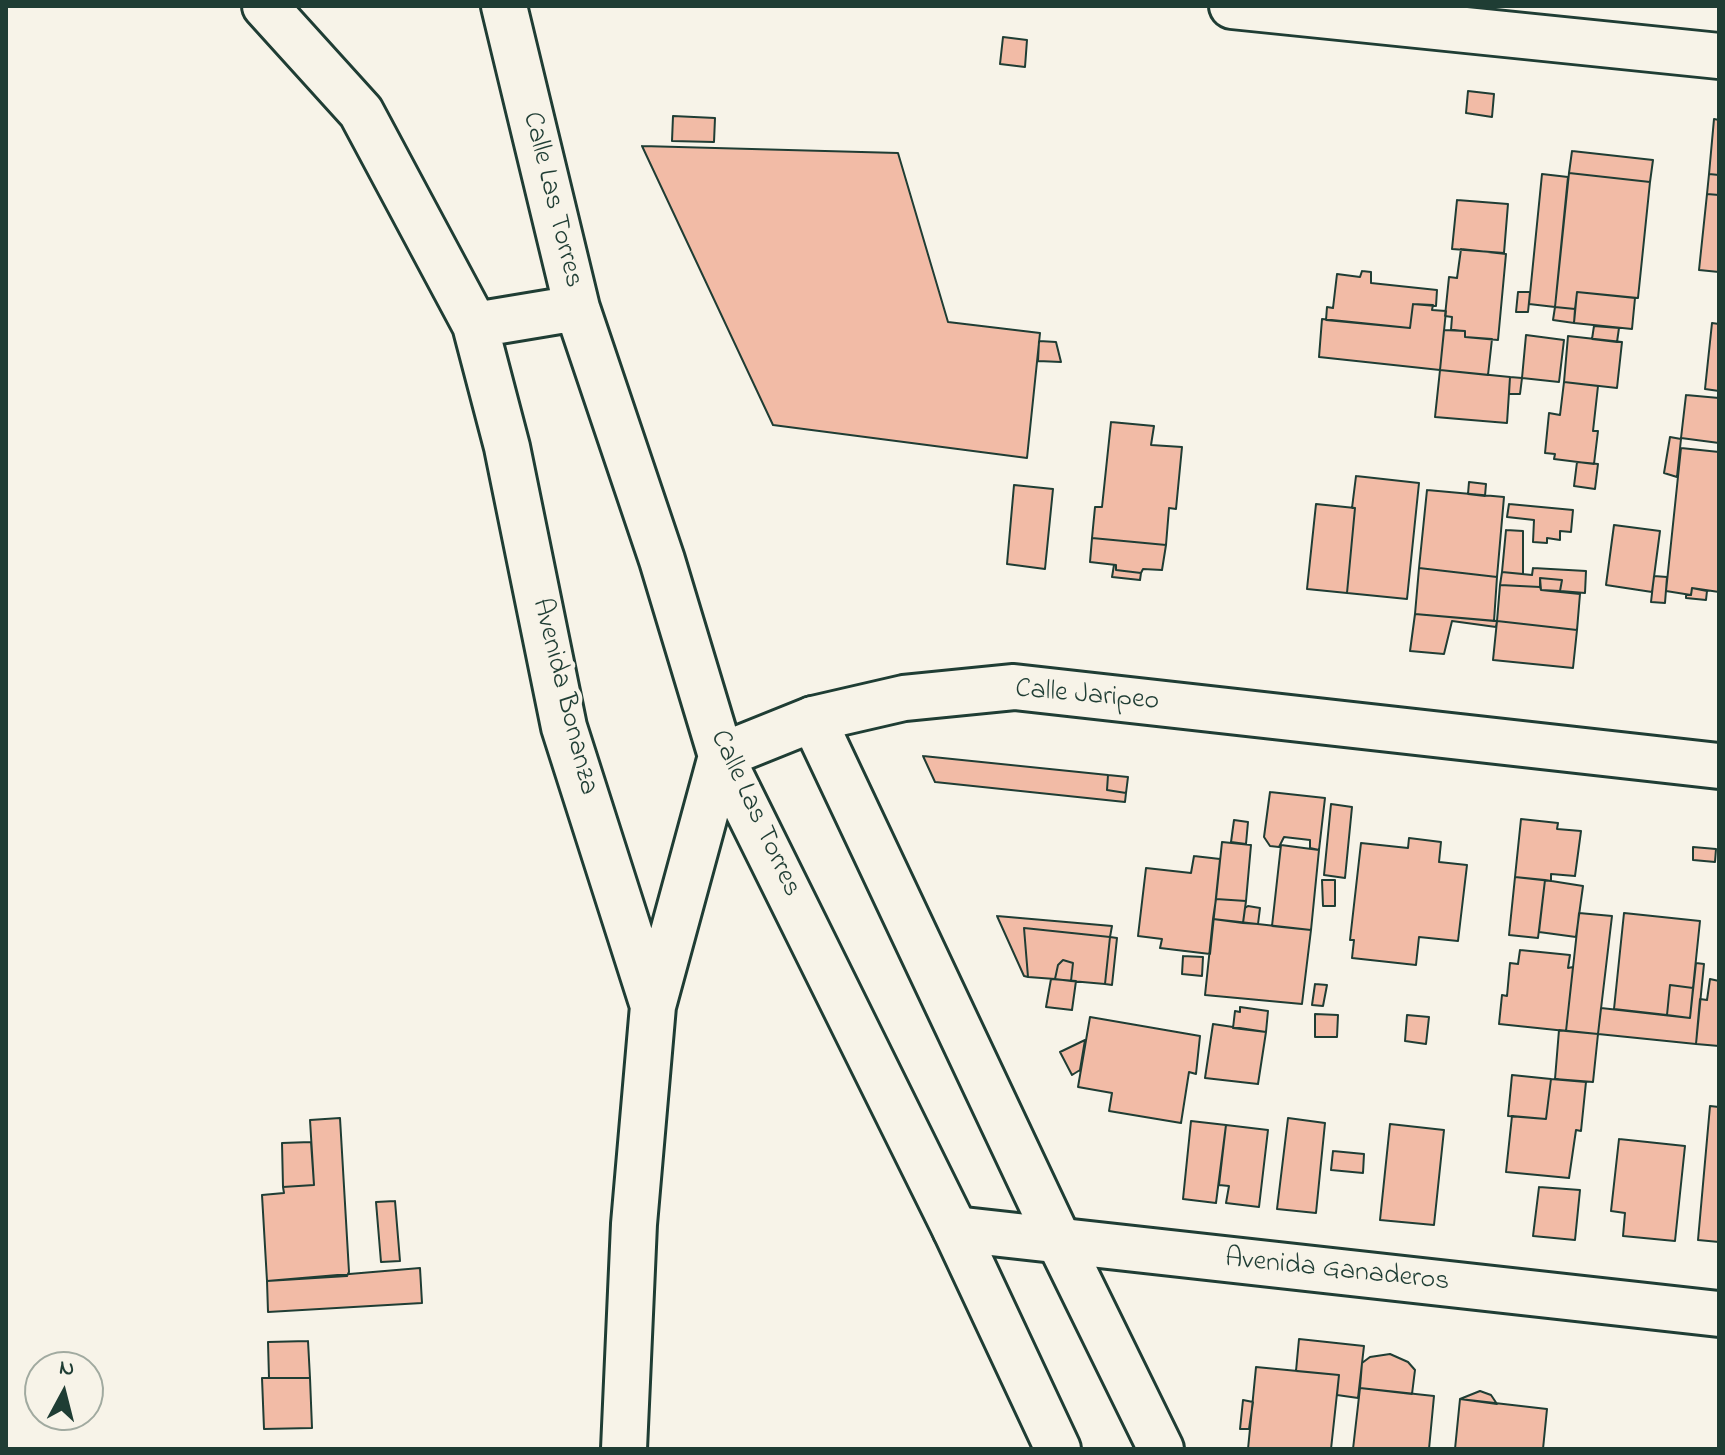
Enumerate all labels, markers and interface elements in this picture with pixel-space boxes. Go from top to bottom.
street label: Calle Las Torres [513,109,589,291]
street label: Avenida Bonanza [522,595,604,799]
street label: Calle Jaripeo [1014,674,1160,720]
street label: Calle Las Torres [701,725,807,903]
street label: Avenida Ganaderos [1223,1244,1451,1300]
north arrow [24,1351,104,1431]
text: N [57,1352,76,1386]

